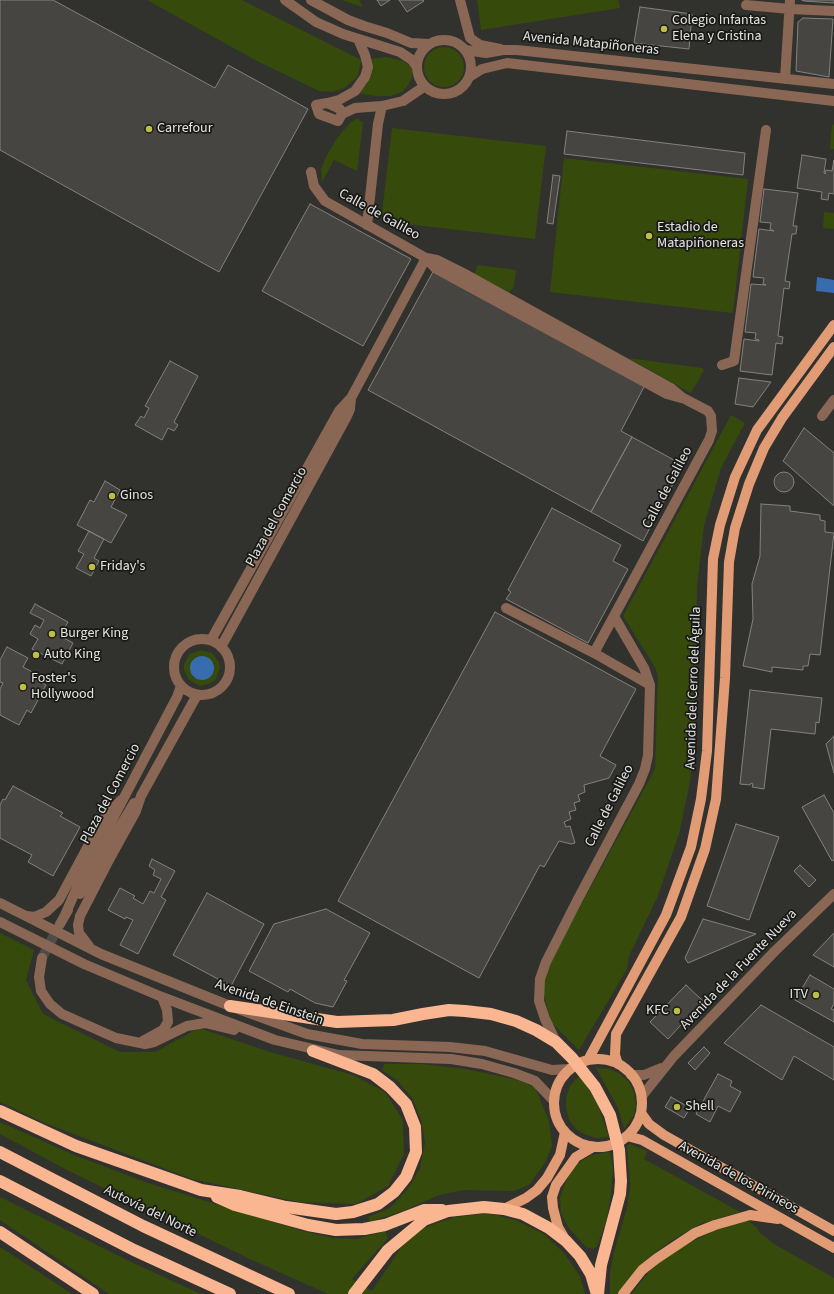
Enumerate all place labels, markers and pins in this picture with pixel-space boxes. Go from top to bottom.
place label: Colegio Infantas Elena y Cristina [672,13,766,46]
marker: Colegio Infantas Elena y Cristina [659,24,669,34]
place label: Carrefour [157,121,213,137]
marker: Carrefour [144,124,154,134]
place label: Estadio de Matapiñoneras [657,220,744,252]
marker: Estadio de Matapiñoneras [644,231,654,241]
place label: Ginos [120,488,153,504]
marker: Ginos [107,491,117,501]
place label: Friday's [100,559,145,575]
marker: Friday's [87,562,97,572]
place label: Burger King [60,626,128,642]
marker: Burger King [47,629,57,639]
place label: Auto King [44,647,100,663]
marker: Auto King [31,650,41,660]
place label: Foster's Hollywood [31,671,94,704]
marker: Foster's Hollywood [18,682,28,692]
place label: ITV [790,987,808,1003]
marker: ITV [811,990,821,1000]
place label: KFC [646,1003,669,1019]
marker: KFC [672,1006,682,1016]
place label: Shell [685,1099,714,1115]
marker: Shell [672,1102,682,1112]

